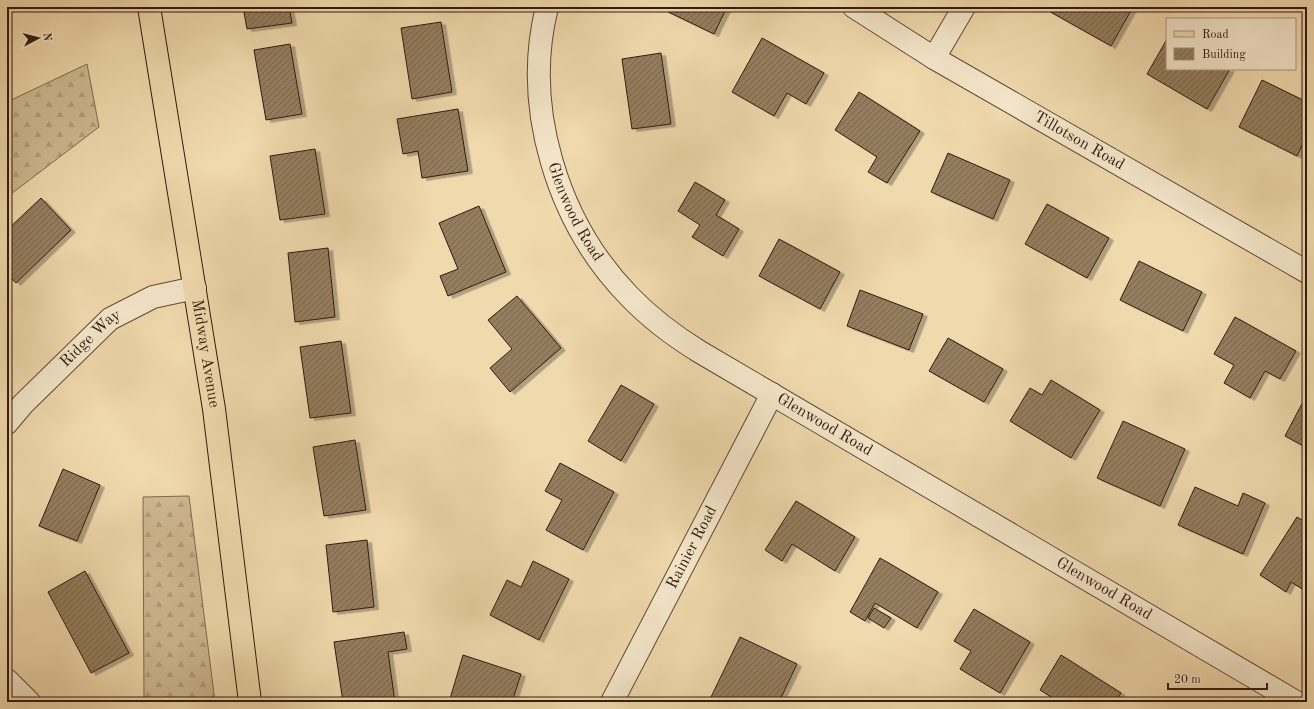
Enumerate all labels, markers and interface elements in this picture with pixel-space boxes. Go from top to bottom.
north arrow [18,18,58,58]
legend [1166,18,1296,70]
text: Road [1202,29,1229,41]
text: N [40,32,52,42]
text: Building [1202,49,1246,61]
street label: Tillotson Road [1031,109,1127,173]
street label: Glenwood Road [544,161,606,264]
street label: Midway Avenue [188,298,222,409]
street label: Ridge Way [57,307,124,371]
street label: Glenwood Road [774,391,875,459]
street label: Rainier Road [664,504,720,592]
street label: Glenwood Road [1053,555,1154,623]
scale bar [1168,665,1267,691]
text: 20 m [1174,674,1201,686]

